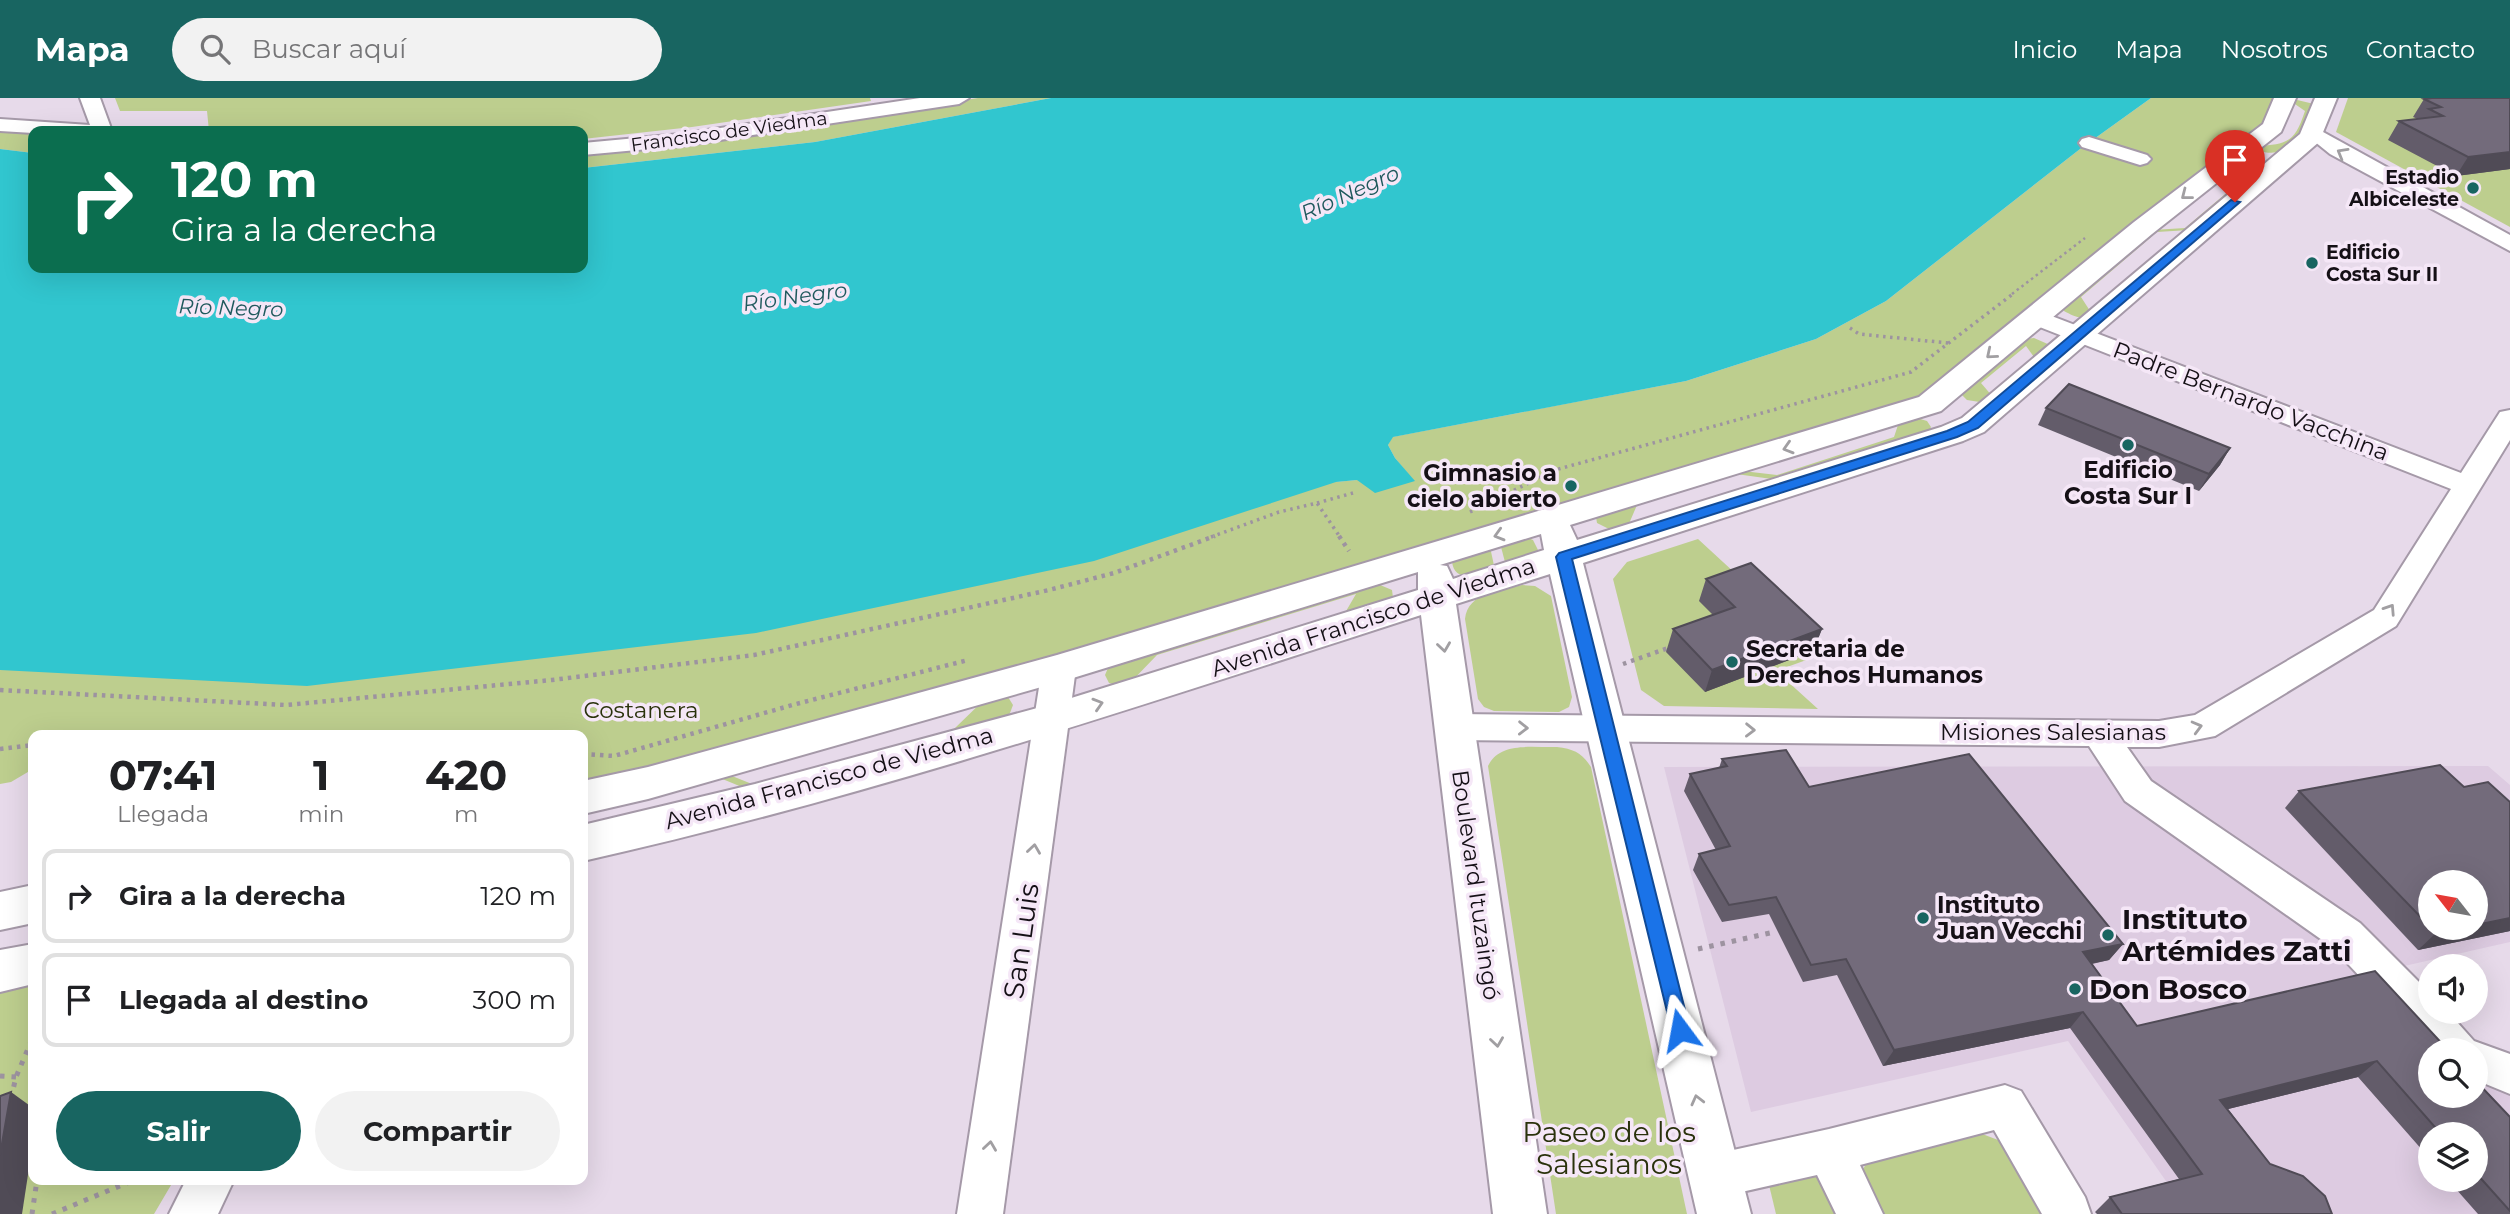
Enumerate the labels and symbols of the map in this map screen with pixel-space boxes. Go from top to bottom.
street label: Francisco de Viedma [629,106,829,157]
pin [2205,130,2265,202]
one-way arrow [2337,148,2350,161]
water label: Río Negro [1297,160,1403,225]
place label: Estadio Albiceleste [2348,166,2459,211]
marker: Estadio Albiceleste [2465,180,2481,196]
one-way arrow [2181,186,2194,199]
place label: Edificio Costa Sur II [2326,241,2438,286]
marker: Edificio Costa Sur II [2304,255,2320,271]
water label: Río Negro [741,277,849,316]
water label: Río Negro [178,293,284,322]
street label: Padre Bernardo Vacchina [2109,335,2393,467]
one-way arrow [1986,346,1998,359]
marker: Edificio Costa Sur I [2120,437,2136,453]
one-way arrow [1782,439,1794,454]
place label: Edificio Costa Sur I [2064,456,2192,510]
place label: Gimnasio a cielo abierto [1407,459,1557,513]
marker: Gimnasio a cielo abierto [1563,478,1579,494]
one-way arrow [1494,526,1506,541]
street label: Avenida Francisco de Viedma [1208,551,1538,683]
one-way arrow [2382,604,2394,617]
place label: Secretaria de Derechos Humanos [1746,635,1983,689]
one-way arrow [1436,641,1451,653]
marker: Secretaria de Derechos Humanos [1724,654,1740,670]
park label: Costanera [583,696,699,724]
one-way arrow [1091,698,1104,712]
street label: Misiones Salesianas [1940,718,2166,746]
one-way arrow [1518,720,1529,736]
street label: Avenida Francisco de Viedma [662,721,996,835]
one-way arrow [2191,721,2203,735]
one-way arrow [1746,722,1756,738]
street label: Boulevard Ituzaingó [1446,768,1506,1002]
one-way arrow [1027,843,1042,855]
north arrow [2418,870,2488,940]
street label: San Luis [996,881,1046,1001]
place label: Instituto Juan Vecchi [1936,891,2082,945]
place label: Instituto Artémides Zatti [2121,902,2352,968]
marker: Instituto Juan Vecchi [1915,910,1931,926]
marker: Instituto Artémides Zatti [2100,927,2116,943]
place label: Don Bosco [2089,972,2247,1006]
marker: Don Bosco [2067,981,2083,997]
position arrow [1643,993,1717,1067]
one-way arrow [1489,1037,1504,1048]
one-way arrow [1691,1094,1705,1106]
park label: Paseo de los Salesianos [1522,1115,1696,1181]
one-way arrow [982,1141,997,1152]

